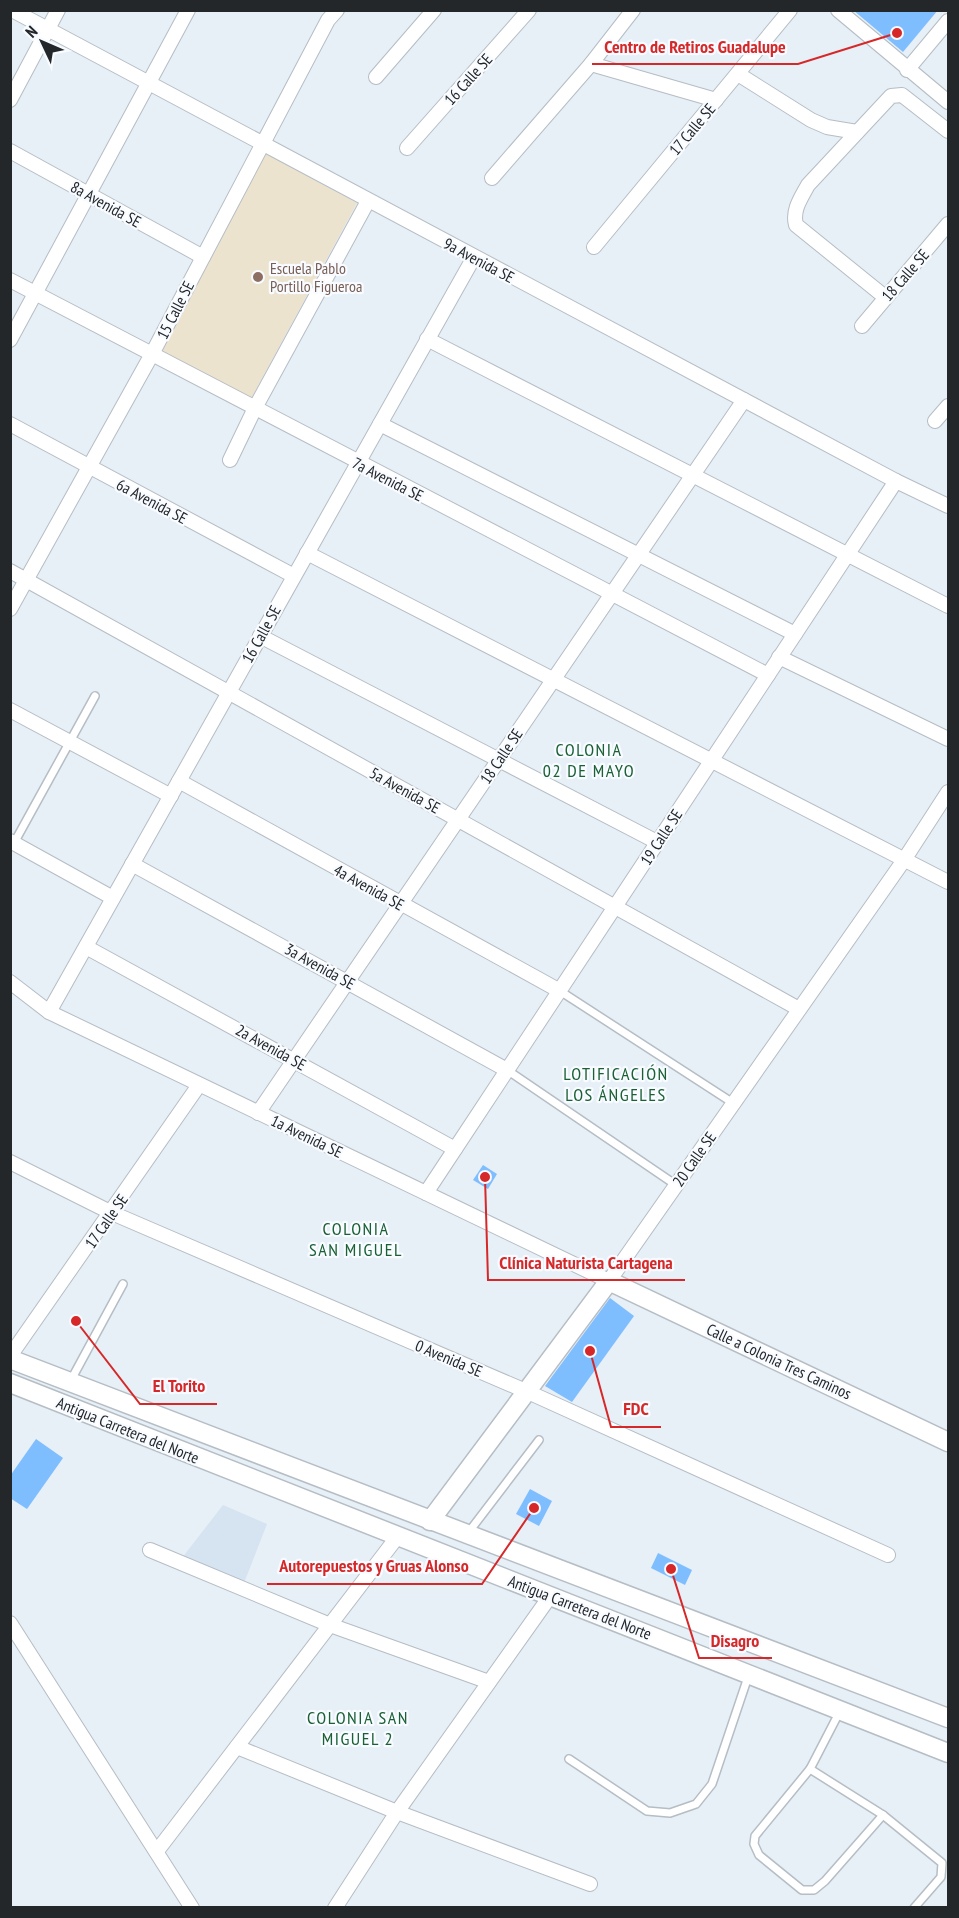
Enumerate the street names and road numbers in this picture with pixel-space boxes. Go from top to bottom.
street label: 16 Calle SE [440,49,496,109]
street label: 17 Calle SE [664,99,720,159]
street label: 8a Avenida SE [67,176,145,232]
street label: 9a Avenida SE [440,233,518,287]
street label: 18 Calle SE [877,245,933,305]
street label: 15 Calle SE [152,278,198,342]
street label: 7a Avenida SE [349,453,427,505]
street label: 6a Avenida SE [113,474,191,528]
street label: 16 Calle SE [237,602,285,666]
street label: 18 Calle SE [475,724,527,787]
street label: 5a Avenida SE [366,762,444,818]
street label: 19 Calle SE [636,805,686,869]
street label: 4a Avenida SE [330,859,408,915]
street label: 3a Avenida SE [281,938,359,994]
street label: 2a Avenida SE [232,1019,310,1075]
street label: 1a Avenida SE [268,1110,346,1162]
street label: 20 Calle SE [668,1128,720,1190]
street label: 17 Calle SE [80,1190,132,1252]
street label: Calle a Colonia Tres Caminos [703,1319,855,1403]
street label: 0 Avenida SE [412,1335,486,1381]
street label: Antigua Carretera del Norte [54,1392,202,1468]
street label: Antigua Carretera del Norte [506,1570,654,1644]

